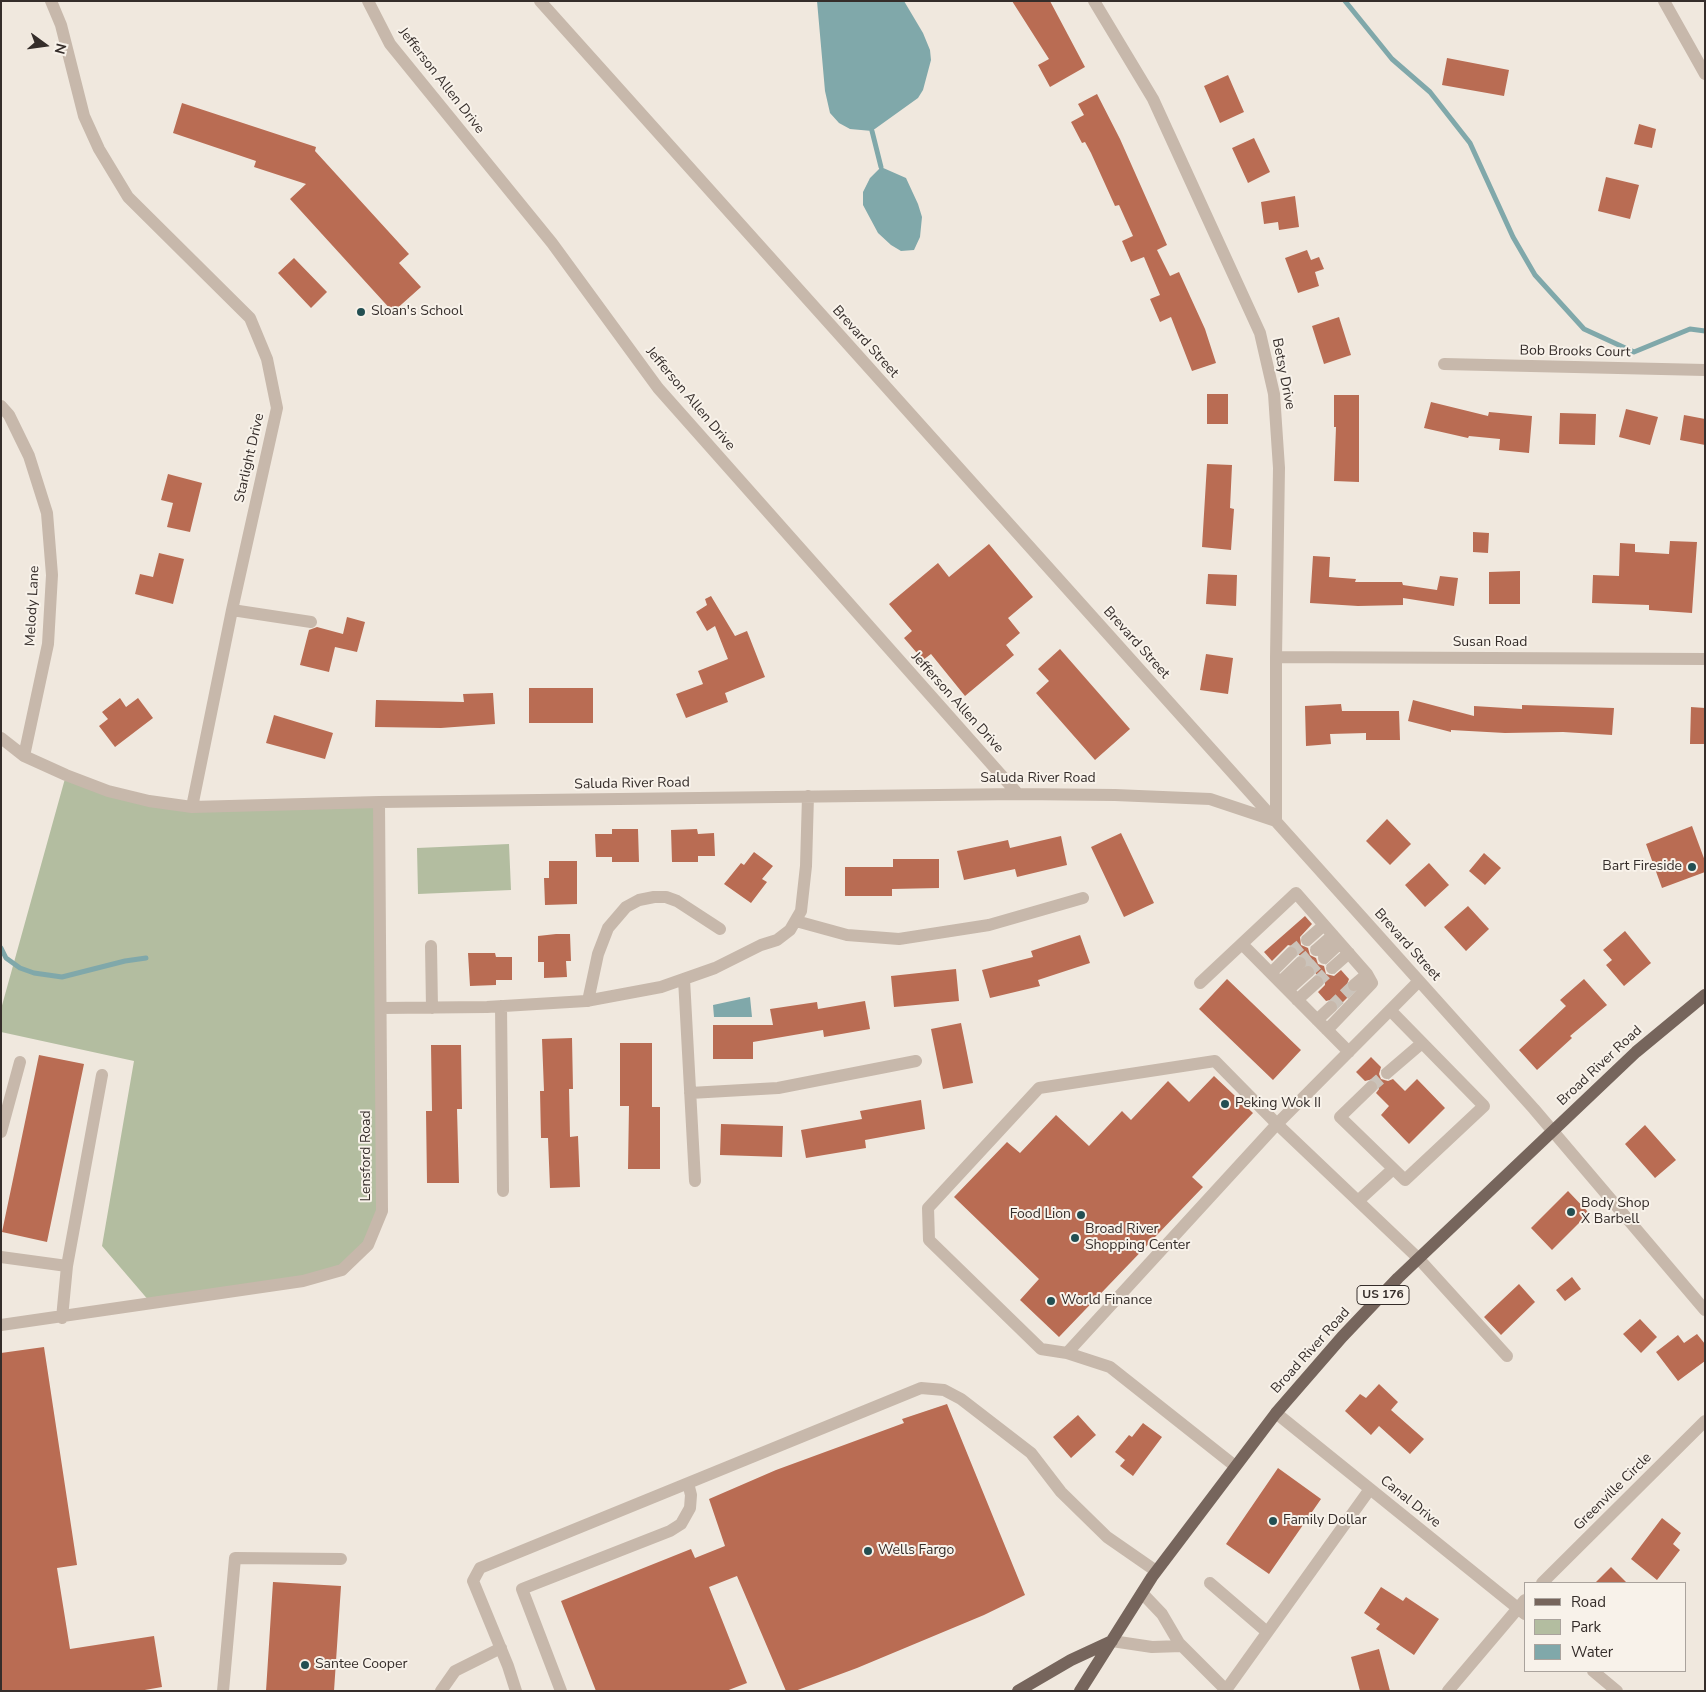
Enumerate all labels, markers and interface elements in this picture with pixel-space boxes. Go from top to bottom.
north arrow [20,20,70,70]
street label: Jefferson Allen Drive [394,25,488,137]
text: N [50,41,71,56]
street label: Brevard Street [828,303,902,381]
place label: Sloan's School [371,304,463,320]
marker: Sloan's School [355,306,367,318]
street label: Betsy Drive [1268,337,1298,411]
street label: Bob Brooks Court [1519,343,1631,361]
street label: Jefferson Allen Drive [642,344,738,454]
street label: Starlight Drive [232,412,268,504]
street label: Melody Lane [23,565,43,647]
street label: Brevard Street [1099,604,1173,682]
street label: Susan Road [1453,635,1527,651]
street label: Jefferson Allen Drive [907,649,1007,757]
street label: Saluda River Road [980,771,1096,787]
street label: Saluda River Road [574,775,690,793]
place label: Bart Fireside [1602,859,1682,875]
marker: Bart Fireside [1686,861,1698,873]
street label: Brevard Street [1370,906,1444,984]
street label: Broad River Road [1554,1022,1646,1110]
place label: Peking Wok II [1235,1096,1321,1112]
marker: Peking Wok II [1219,1098,1231,1110]
street label: Lensford Road [359,1110,375,1202]
place label: Body Shop X Barbell [1581,1196,1650,1228]
marker: Body Shop X Barbell [1565,1206,1577,1218]
place label: Food Lion [1010,1207,1071,1223]
marker: Food Lion [1075,1209,1087,1221]
place label: Broad River Shopping Center [1085,1222,1190,1254]
marker: Broad River Shopping Center [1069,1232,1081,1244]
road number: US 176 [1357,1286,1409,1304]
place label: World Finance [1061,1293,1152,1309]
marker: World Finance [1045,1295,1057,1307]
street label: Broad River Road [1268,1305,1354,1397]
street label: Greenville Circle [1571,1450,1655,1534]
street label: Canal Drive [1376,1473,1444,1531]
place label: Family Dollar [1283,1513,1367,1529]
marker: Family Dollar [1267,1515,1279,1527]
place label: Wells Fargo [878,1543,954,1559]
marker: Wells Fargo [862,1545,874,1557]
legend [1524,1582,1686,1672]
text: Road [1571,1592,1606,1612]
text: Park [1571,1617,1601,1637]
text: Water [1571,1642,1613,1662]
place label: Santee Cooper [315,1657,407,1673]
marker: Santee Cooper [299,1659,311,1671]

